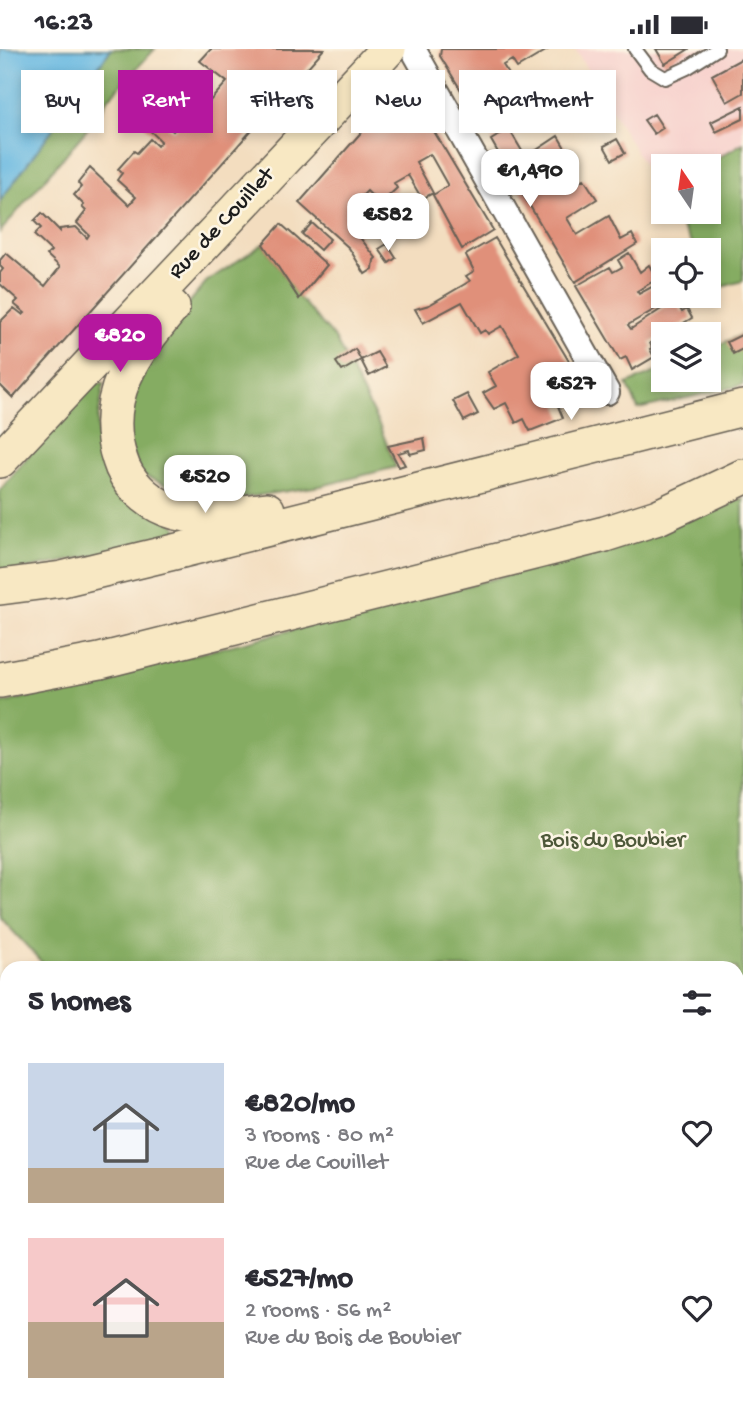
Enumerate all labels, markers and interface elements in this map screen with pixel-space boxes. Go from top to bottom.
text: 16:23 [35,9,93,40]
chip: Buy [21,70,104,133]
chip: Rent [118,70,213,133]
chip: Filters [227,70,337,133]
chip: New [351,70,445,133]
chip: Apartment [459,70,616,133]
pin: €1,490 [473,149,587,209]
north arrow [651,154,721,224]
map controls [651,154,721,392]
text: €1,490 [497,158,563,185]
street label: Rue de Couillet [164,161,282,285]
pin: €582 [347,193,429,253]
text: €582 [363,202,413,229]
button: locate [651,238,721,308]
pin: €820 [79,315,161,374]
button: layers [651,322,721,392]
text: €820 [95,323,145,350]
pin: €527 [530,363,612,422]
text: €527 [546,371,596,398]
pin: €520 [164,455,246,515]
text: €520 [180,464,230,491]
park label: Bois du Boubier [540,828,687,855]
icon: filters [678,984,716,1022]
text: 5 homes [28,986,130,1021]
text: €820/mo [245,1088,355,1123]
icon: home [84,1091,168,1175]
icon: heart [678,1114,716,1152]
text: 3 rooms · 80 m² [245,1123,394,1150]
text: Rue de Couillet [245,1150,388,1177]
text: €527/mo [245,1263,353,1298]
icon: home [84,1266,168,1350]
icon: heart [678,1289,716,1327]
text: 2 rooms · 56 m² [245,1298,391,1325]
text: Rue du Bois de Boubier [245,1325,460,1352]

